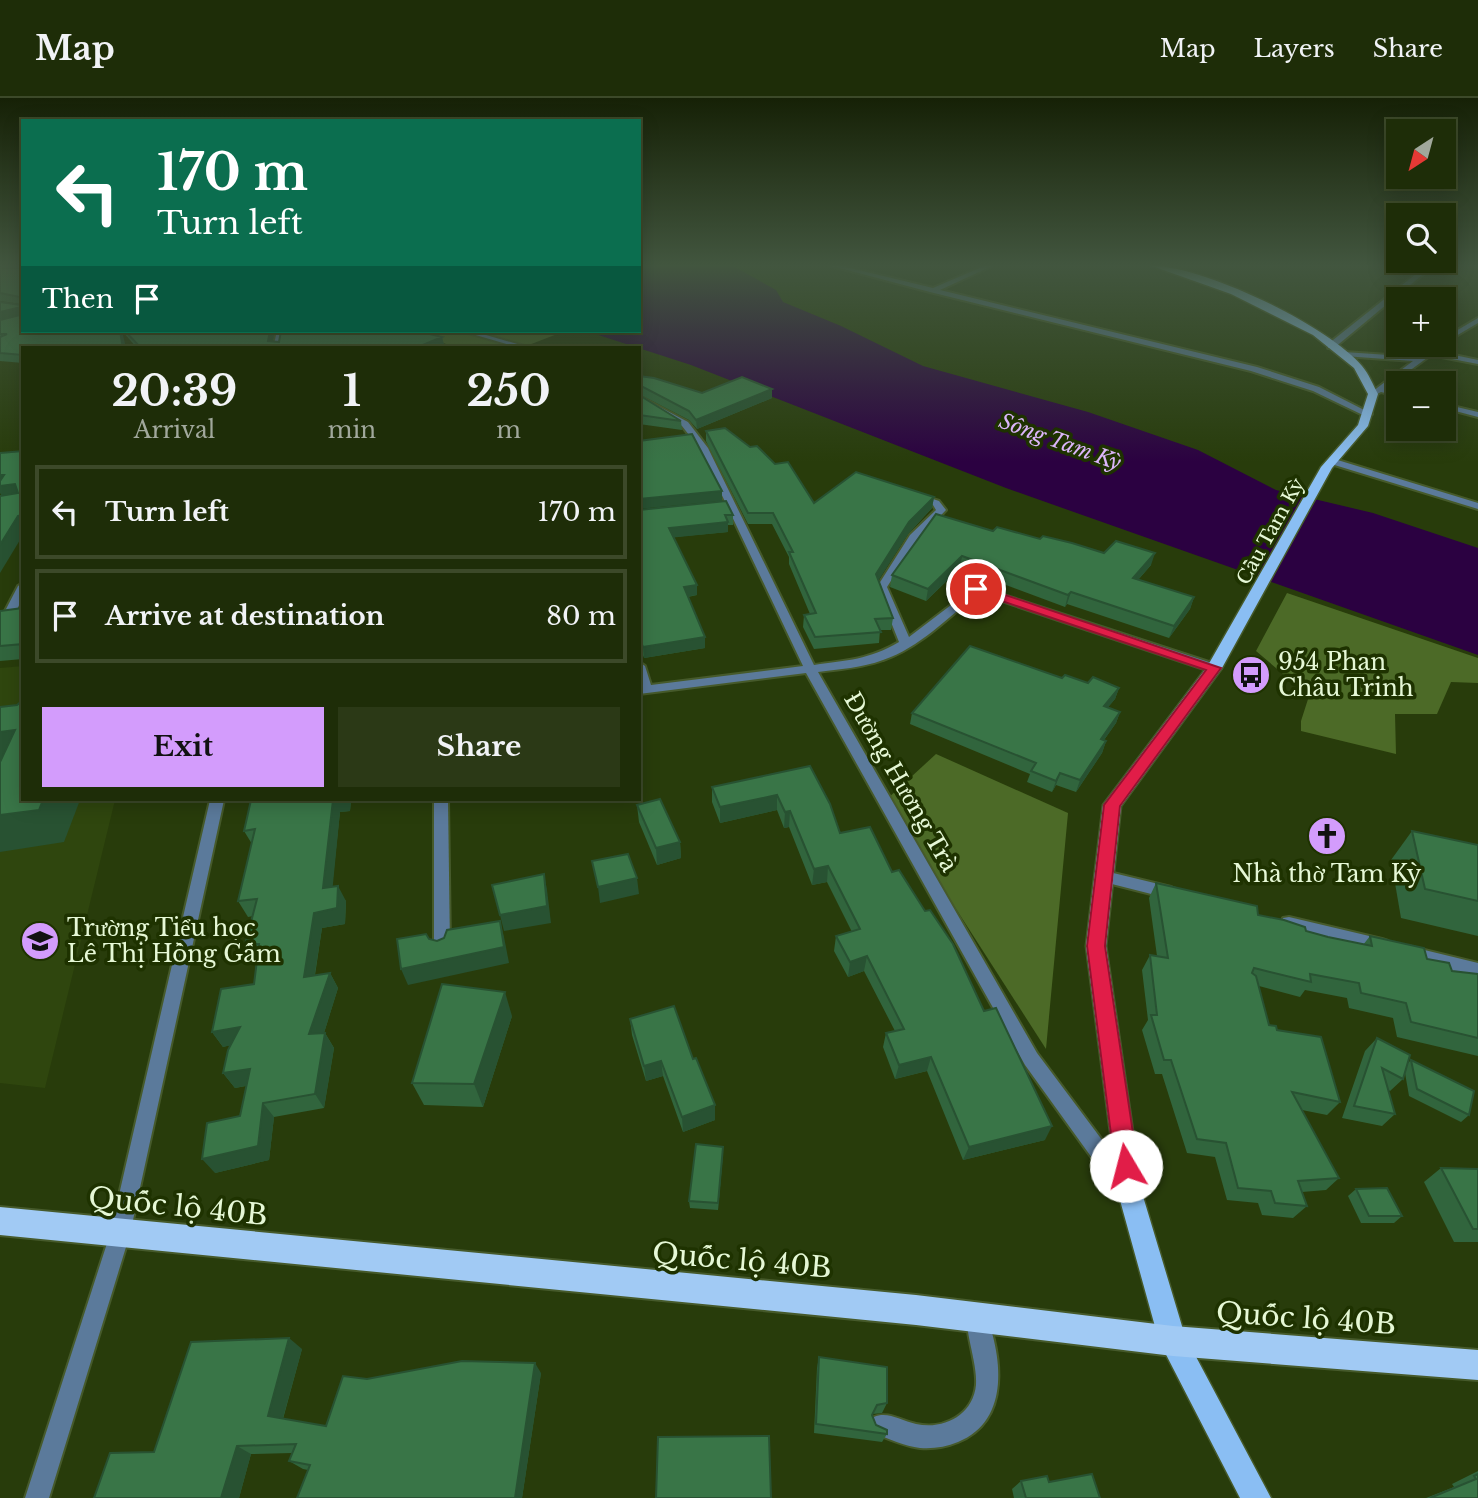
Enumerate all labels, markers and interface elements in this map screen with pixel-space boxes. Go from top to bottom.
text: Map [35,28,115,69]
text: Map [1160,34,1216,63]
text: Layers [1254,34,1335,63]
text: Share [1373,34,1443,63]
north arrow [1386,119,1456,189]
map controls [1386,119,1456,441]
text: 170 m [157,142,308,203]
icon: left [42,147,133,238]
text: Turn left [157,203,303,243]
button: search [1386,203,1456,273]
icon: arrive [128,280,166,318]
text: Then [42,283,114,315]
button: + [1386,287,1456,357]
text: 20:39 [111,365,237,417]
text: 1 [343,365,361,417]
text: 250 [467,365,551,417]
button: − [1386,371,1456,441]
water label: Sông Tam Kỳ [995,408,1125,476]
text: Arrival [134,416,215,444]
text: min [328,416,376,444]
text: m [496,416,521,444]
street label: Cầu Tam Kỳ [1232,474,1309,589]
icon: left [46,493,84,531]
text: Turn left [105,496,229,528]
text: 170 m [537,496,616,528]
pin [946,559,1006,619]
icon: arrive [957,570,995,608]
icon: arrive [46,597,84,635]
text: Arrive at destination [105,600,385,632]
text: 80 m [546,600,616,632]
place label: 954 Phan Châu Trinh [1278,648,1414,702]
bus stop icon: 954 Phan Châu Trinh [1230,654,1272,696]
street label: Đường Hương Trà [838,687,964,877]
button: Exit [42,707,324,787]
button: Share [338,707,620,787]
church icon: Nhà thờ Tam Kỳ [1306,815,1348,857]
place label: Nhà thờ Tam Kỳ [1232,860,1422,888]
place label: Trường Tiểu học Lê Thị Hồng Gấm [67,914,281,968]
school or university icon: Trường Tiểu học Lê Thị Hồng Gấm [19,920,61,962]
position arrow [1089,1129,1163,1203]
street label: Quốc lộ 40B [87,1180,269,1233]
street label: Quốc lộ 40B [651,1235,833,1286]
street label: Quốc lộ 40B [1215,1295,1397,1342]

